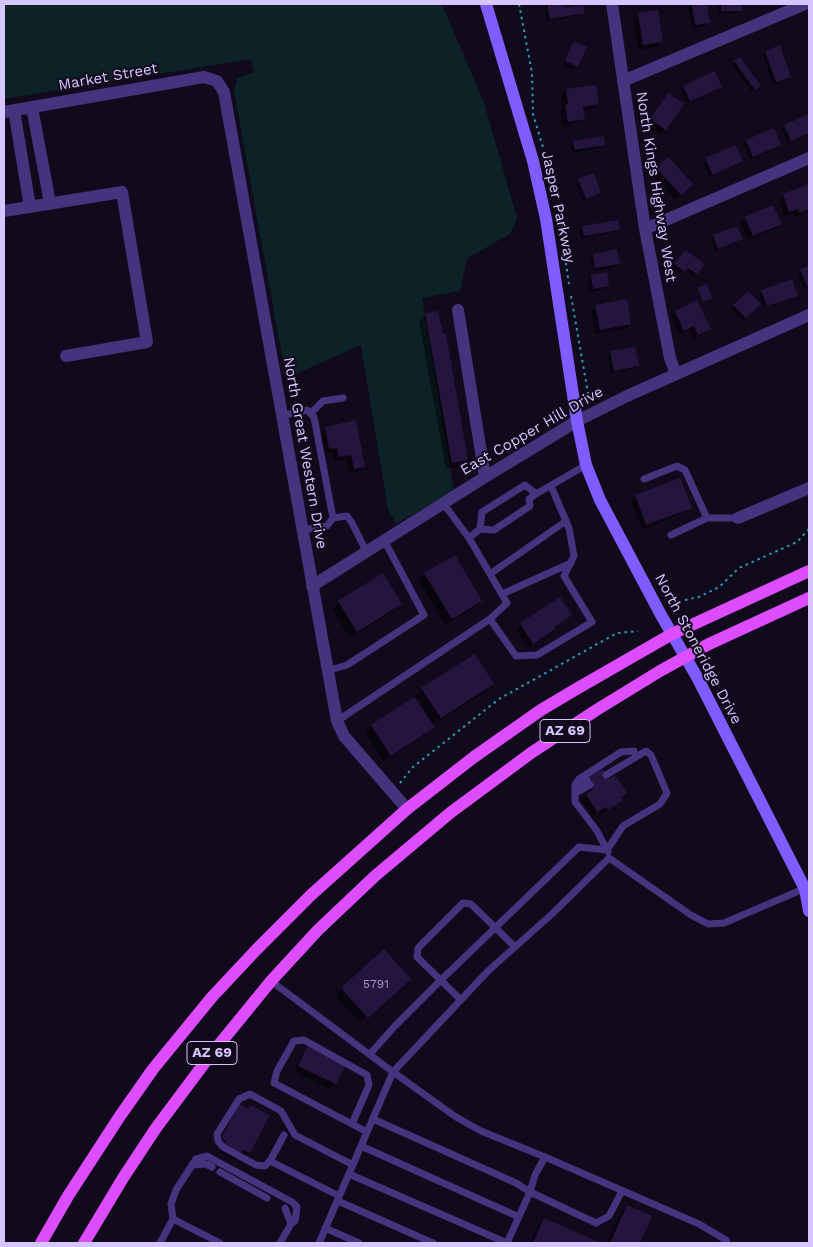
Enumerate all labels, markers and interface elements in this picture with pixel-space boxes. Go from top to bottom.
street label: Market Street [57,59,159,95]
street label: North Kings Highway West [632,91,680,283]
street label: Jasper Parkway [537,149,579,265]
street label: North Great Western Drive [279,356,331,550]
street label: East Copper Hill Drive [457,383,607,479]
street label: North Stoneridge Drive [651,571,745,727]
road number: AZ 69 [540,719,590,742]
house number: 5791 [363,977,389,991]
road number: AZ 69 [187,1042,237,1064]

